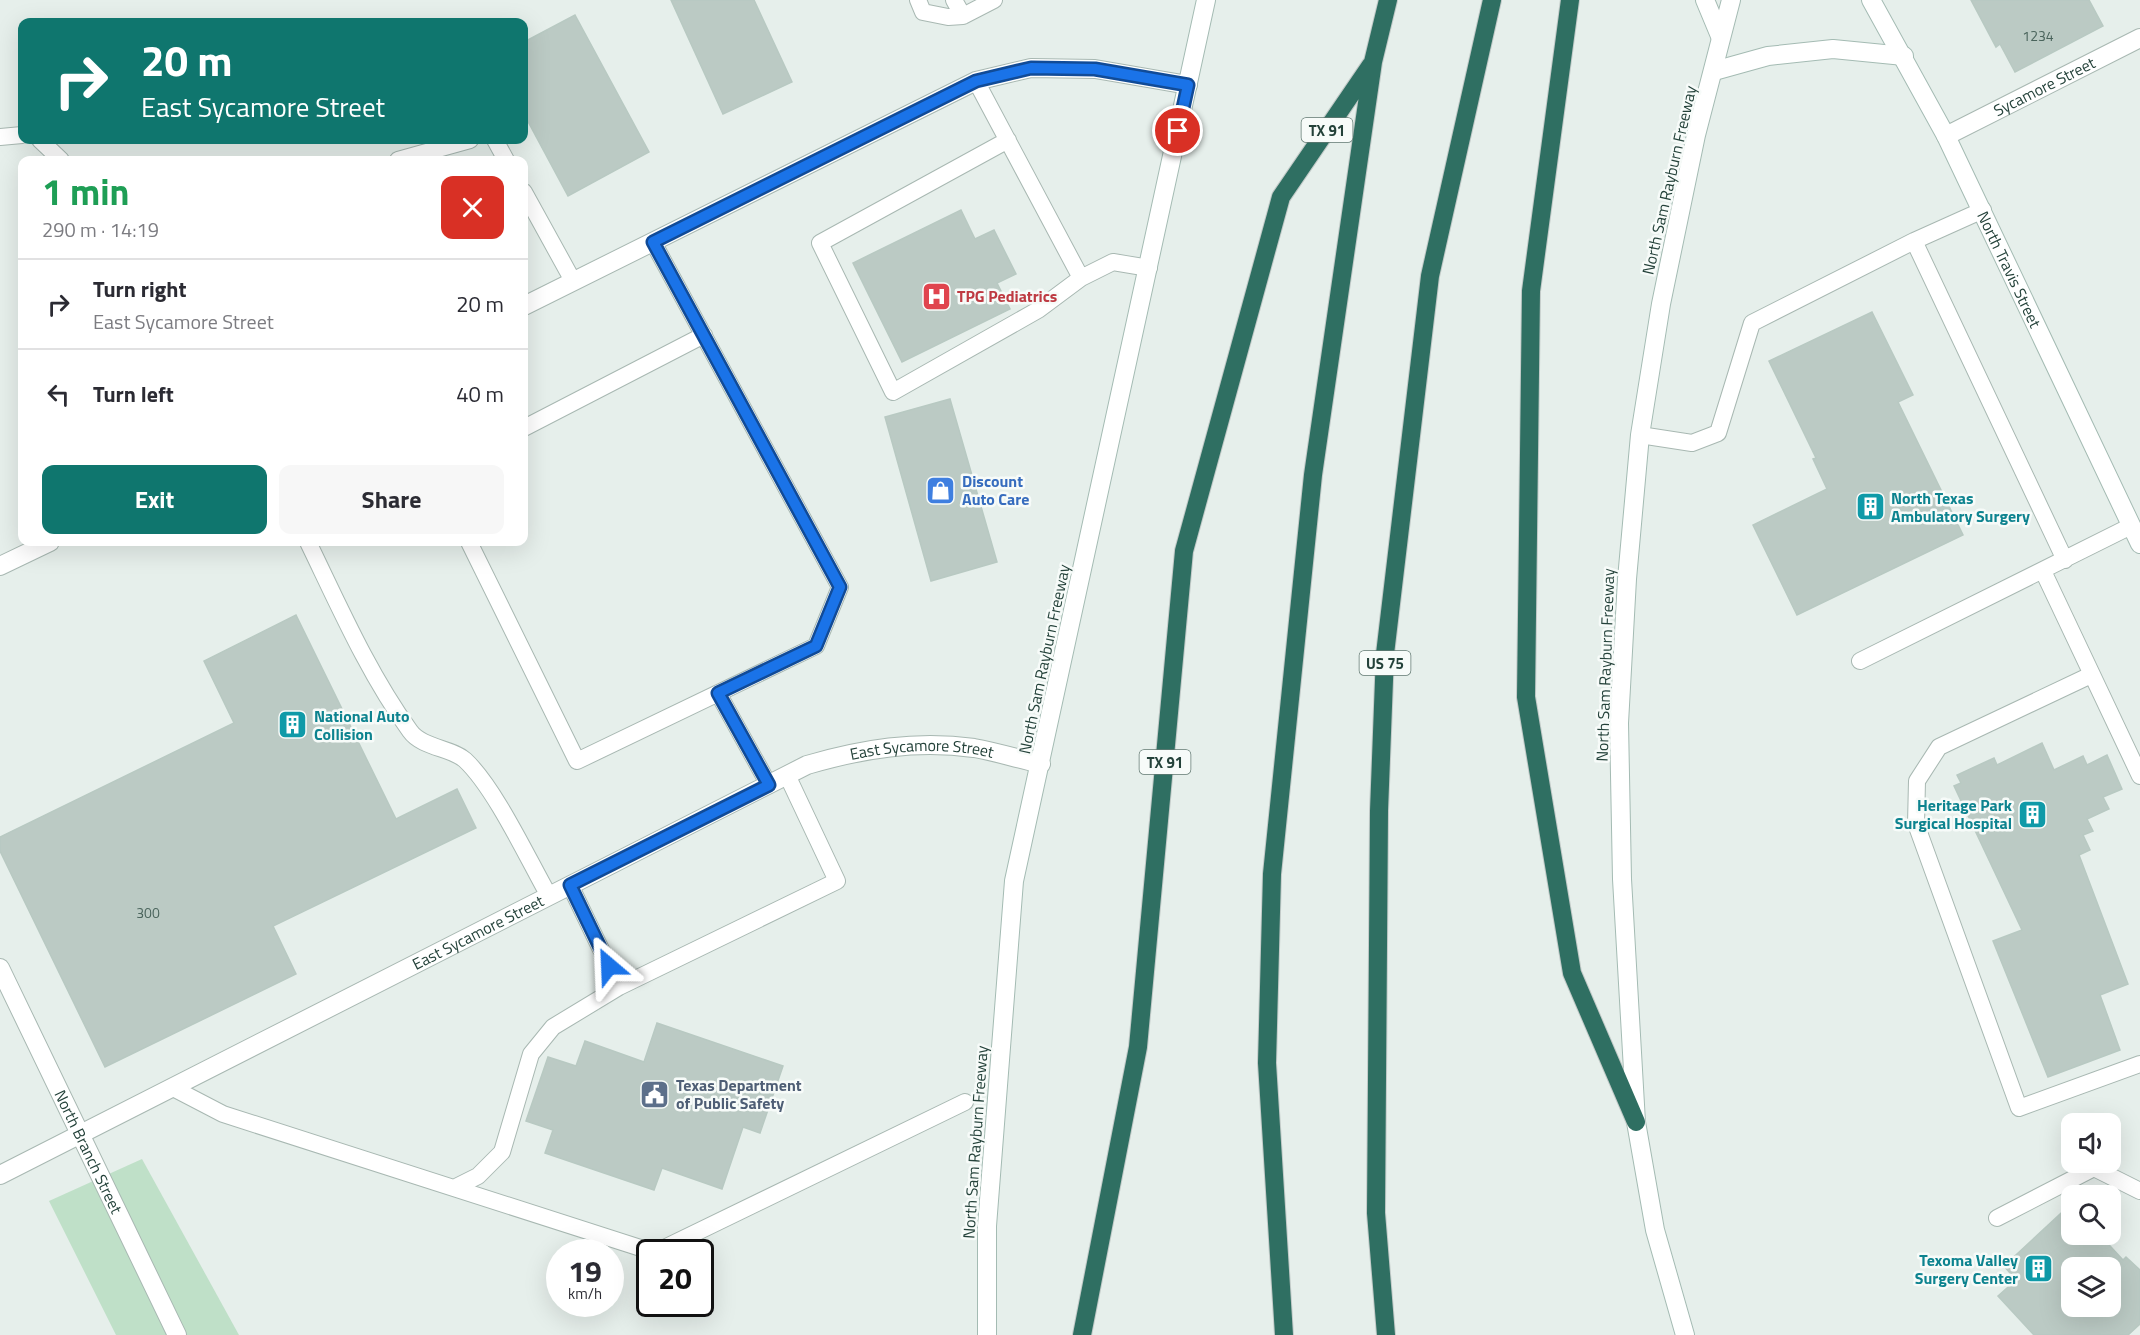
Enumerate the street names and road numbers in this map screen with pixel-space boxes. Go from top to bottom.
street label: Sycamore Street [1989,50,2100,122]
street label: North Sam Rayburn Freeway [1636,83,1703,277]
road number: TX 91 [1302,118,1352,142]
street label: North Travis Street [1971,207,2048,332]
street label: North Sam Rayburn Freeway [1012,562,1076,756]
street label: North Sam Rayburn Freeway [1590,568,1620,762]
road number: US 75 [1360,651,1410,675]
street label: East Sycamore Street [848,733,997,766]
road number: TX 91 [1140,750,1190,774]
street label: East Sycamore Street [408,889,548,976]
street label: North Sam Rayburn Freeway [956,1044,994,1239]
street label: North Branch Street [48,1086,129,1218]

